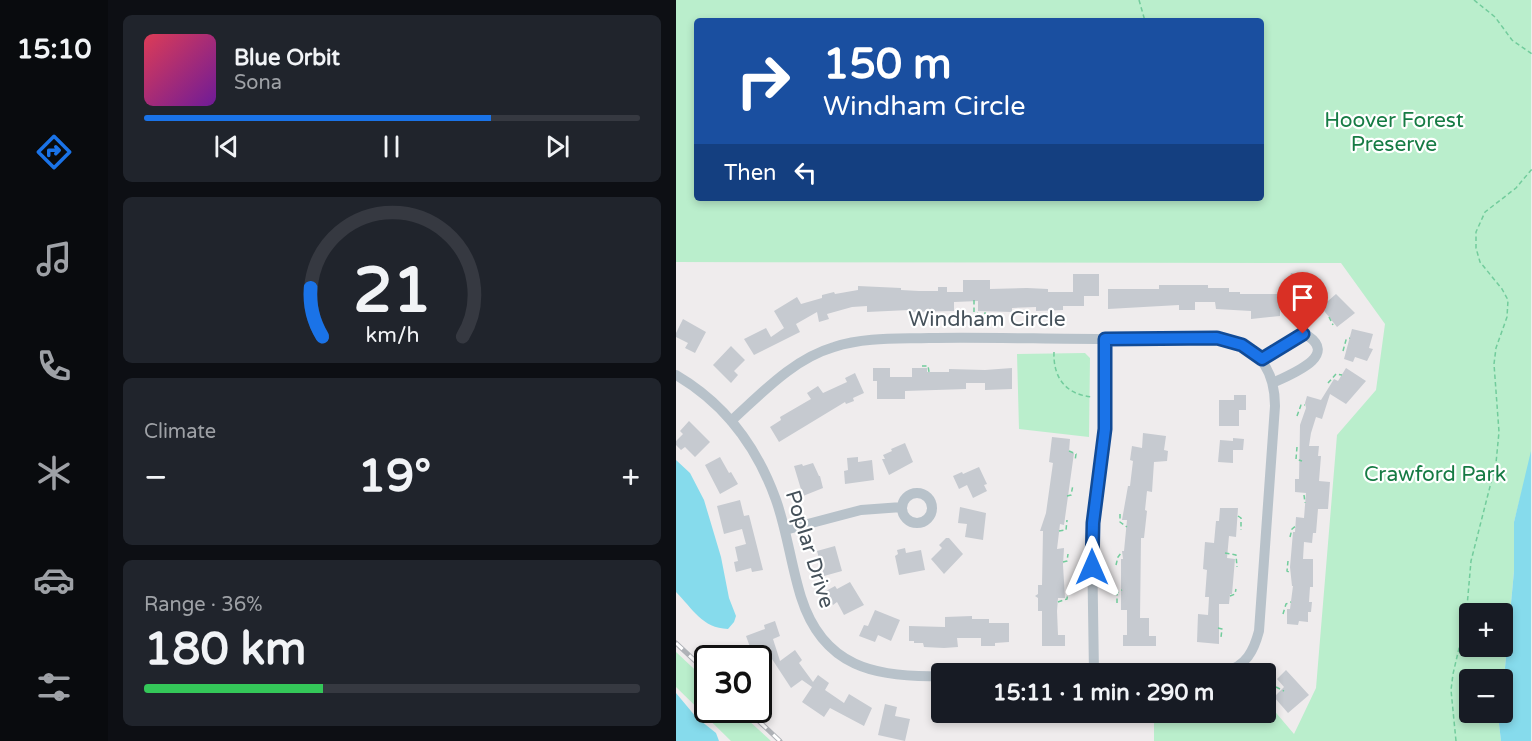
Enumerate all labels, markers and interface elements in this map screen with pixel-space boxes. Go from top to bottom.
text: 15:10 [17,33,91,66]
text: 150 m [823,39,952,90]
icon: right [724,42,802,120]
text: Blue Orbit [234,45,340,71]
text: Sona [234,71,282,95]
text: Windham Circle [823,90,1025,123]
park label: Hoover Forest Preserve [1324,108,1464,157]
icon: previous [210,130,243,163]
icon: pause [375,130,408,163]
icon: next [541,130,574,163]
icon: directions [33,131,75,173]
icon: left [789,156,822,189]
text: Then [724,160,777,186]
icon: music [33,238,75,280]
text: 21 [353,254,431,329]
pin [1277,272,1328,334]
icon: arrive [1286,281,1319,314]
street label: Windham Circle [908,307,1066,332]
text: km/h [365,322,419,348]
icon: phone [33,345,75,387]
text: Climate [144,420,216,444]
text: 19° [358,450,431,504]
icon: climate [33,452,75,494]
text: − [144,458,168,497]
text: + [621,458,640,497]
park label: Crawford Park [1364,462,1506,487]
street label: Poplar Drive [780,487,839,611]
position arrow [1060,535,1124,599]
icon: car [33,559,75,601]
text: Range · 36% [144,593,263,617]
map controls [1459,603,1513,723]
button: + [1459,603,1513,657]
text: 180 km [144,623,306,677]
speed limit sign: 30 [694,645,772,723]
icon: filters [33,666,75,708]
button: − [1459,669,1513,723]
text: 15:11 · 1 min · 290 m [993,680,1214,706]

